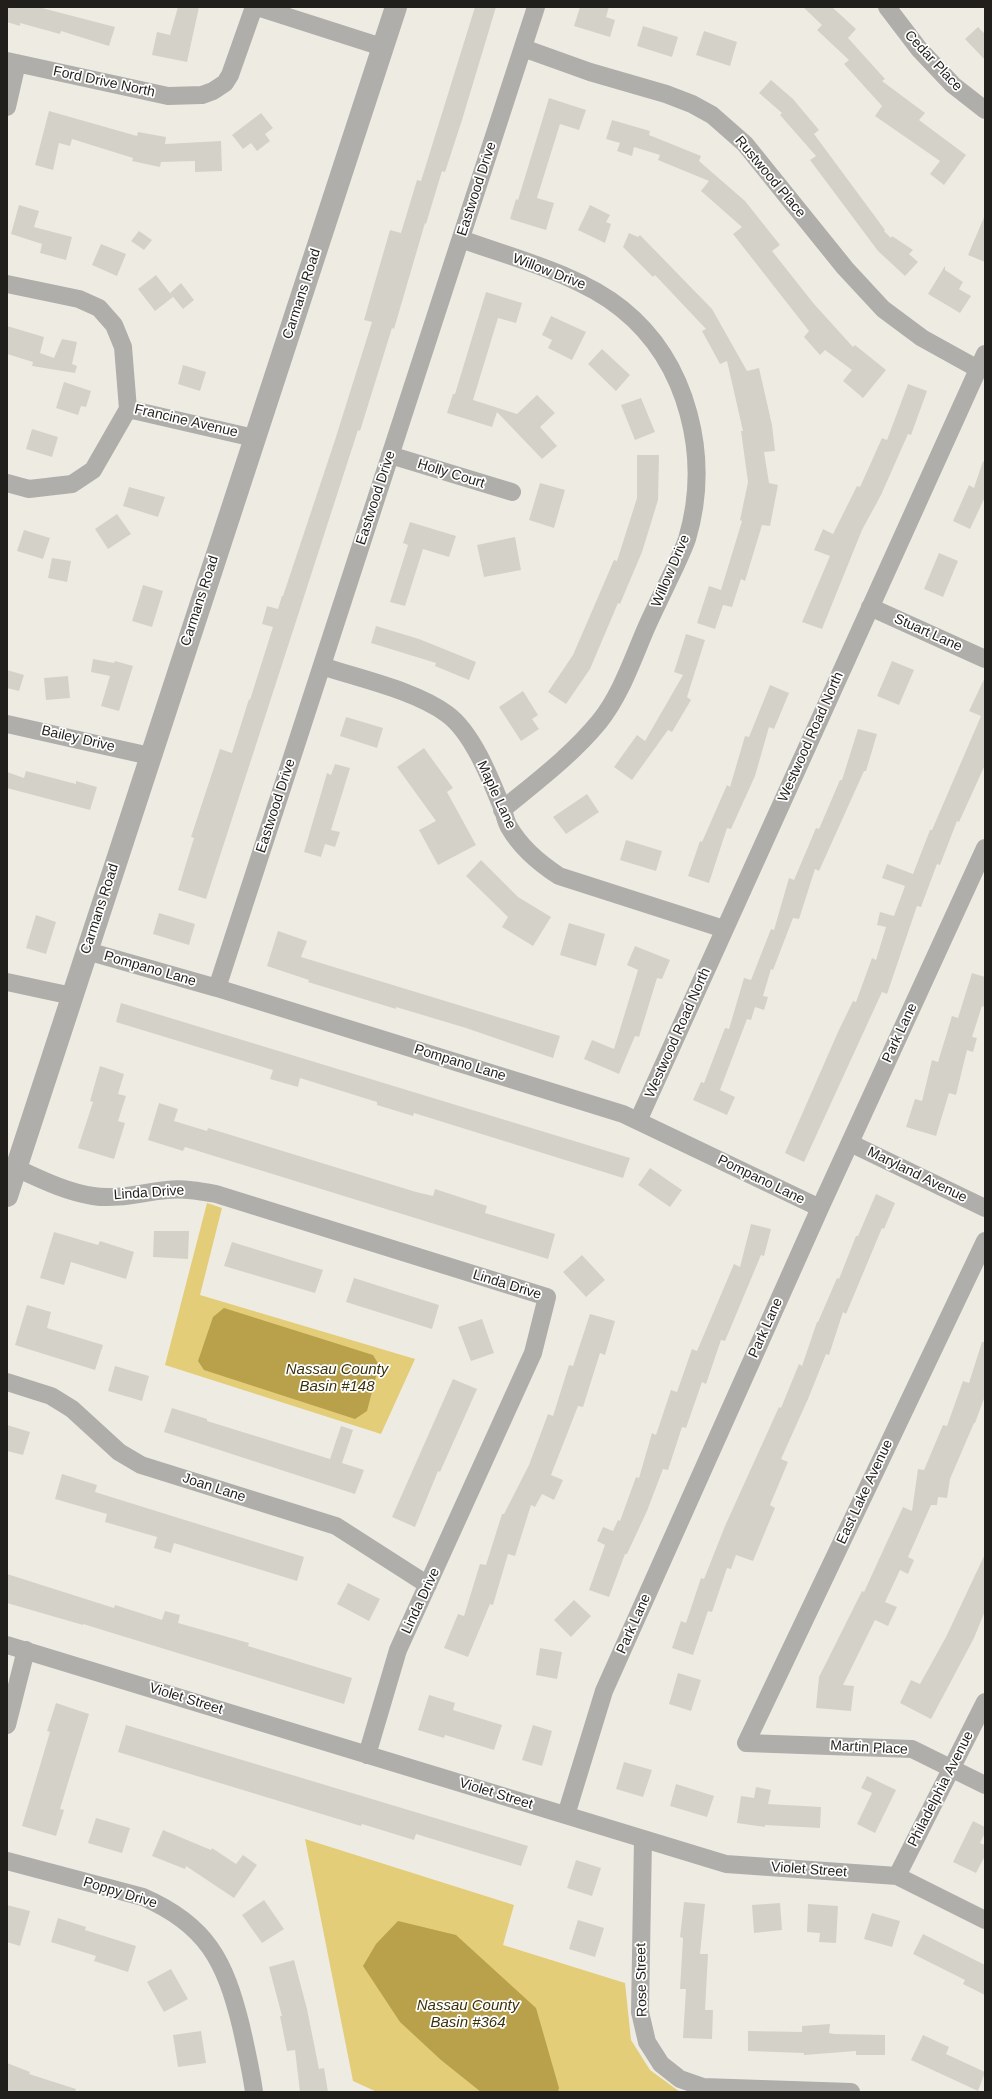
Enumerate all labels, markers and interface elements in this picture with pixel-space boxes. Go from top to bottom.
street label: Cedar Place [901,27,965,95]
street label: Ford Drive North [52,63,156,101]
street label: Rustwood Place [731,133,809,221]
street label: Eastwood Drive [454,140,500,238]
street label: Carmans Road [279,247,325,341]
street label: Willow Drive [510,250,588,294]
street label: Francine Avenue [133,401,239,441]
street label: Eastwood Drive [353,449,399,547]
street label: Holly Court [415,456,487,492]
street label: Willow Drive [648,532,694,610]
street label: Carmans Road [177,554,223,648]
street label: Stuart Lane [892,611,964,655]
street label: Westwood Road North [775,669,847,805]
street label: Bailey Drive [40,722,116,756]
street label: Eastwood Drive [253,757,299,855]
street label: Maple Lane [473,758,519,832]
street label: Carmans Road [77,862,123,956]
street label: Pompano Lane [102,948,198,990]
street label: Westwood Road North [642,965,714,1101]
street label: Park Lane [879,1001,921,1065]
street label: Pompano Lane [412,1041,508,1085]
street label: Maryland Avenue [864,1144,970,1206]
street label: Pompano Lane [715,1152,807,1208]
street label: Linda Drive [113,1182,185,1204]
street label: Linda Drive [471,1267,543,1303]
street label: Park Lane [745,1295,787,1361]
water label: Nassau County Basin #148 [286,1361,388,1396]
street label: East Lake Avenue [833,1437,897,1547]
street label: Joan Lane [180,1470,248,1506]
street label: Linda Drive [398,1565,444,1637]
street label: Park Lane [613,1591,655,1657]
street label: Violet Street [147,1680,225,1718]
street label: Philadelphia Avenue [905,1728,977,1850]
street label: Martin Place [830,1738,908,1758]
street label: Violet Street [457,1775,535,1813]
street label: Violet Street [771,1859,847,1881]
street label: Poppy Drive [81,1874,159,1912]
street label: Rose Street [633,1943,651,2017]
water label: Nassau County Basin #364 [417,1997,519,2032]

